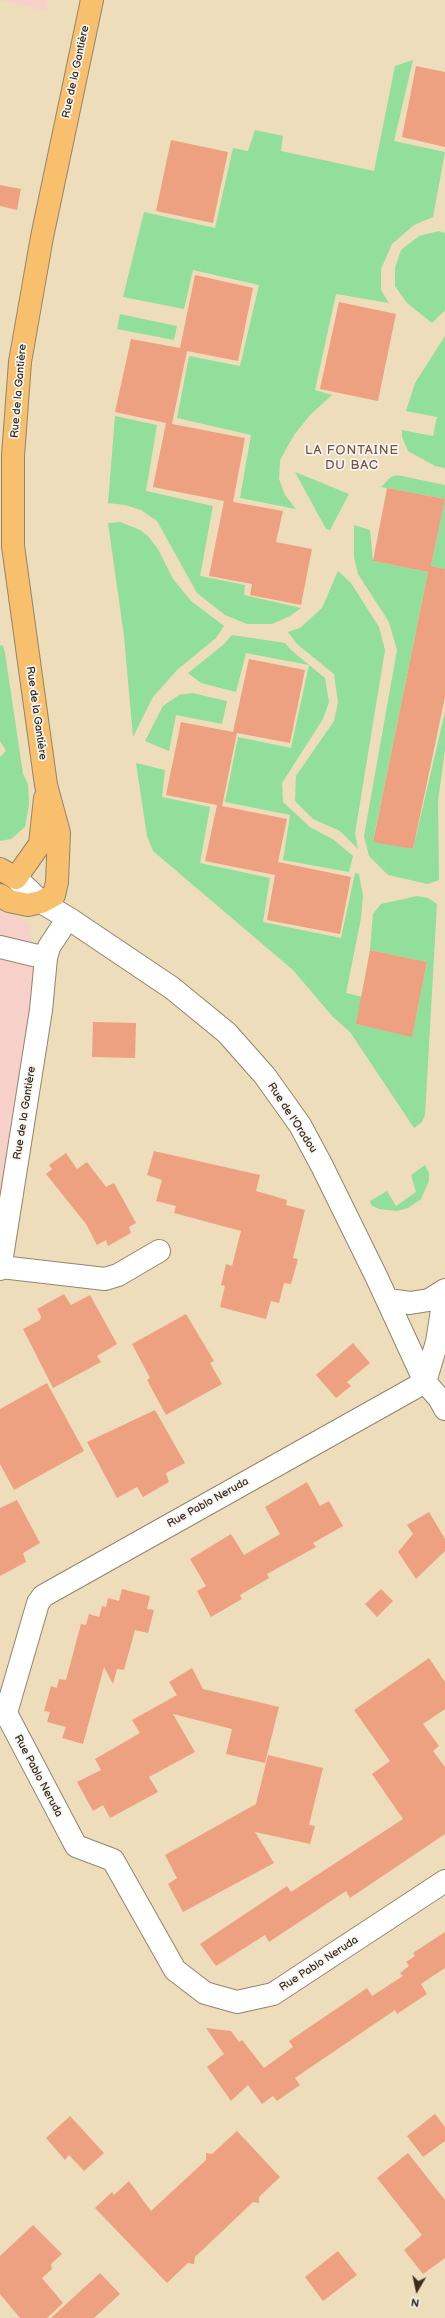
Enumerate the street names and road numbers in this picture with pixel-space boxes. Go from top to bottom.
street label: Rue de la Gantière [60,24,92,120]
street label: Rue de la Gantière [8,343,30,439]
street label: Rue de la Gantière [23,665,49,761]
street label: Rue de la Gantière [11,1065,39,1161]
street label: Rue de l'Oradou [264,1080,320,1156]
street label: Rue Pablo Neruda [165,1475,251,1531]
street label: Rue Pablo Neruda [11,1733,65,1819]
street label: Rue Pablo Neruda [277,1934,361,1994]

